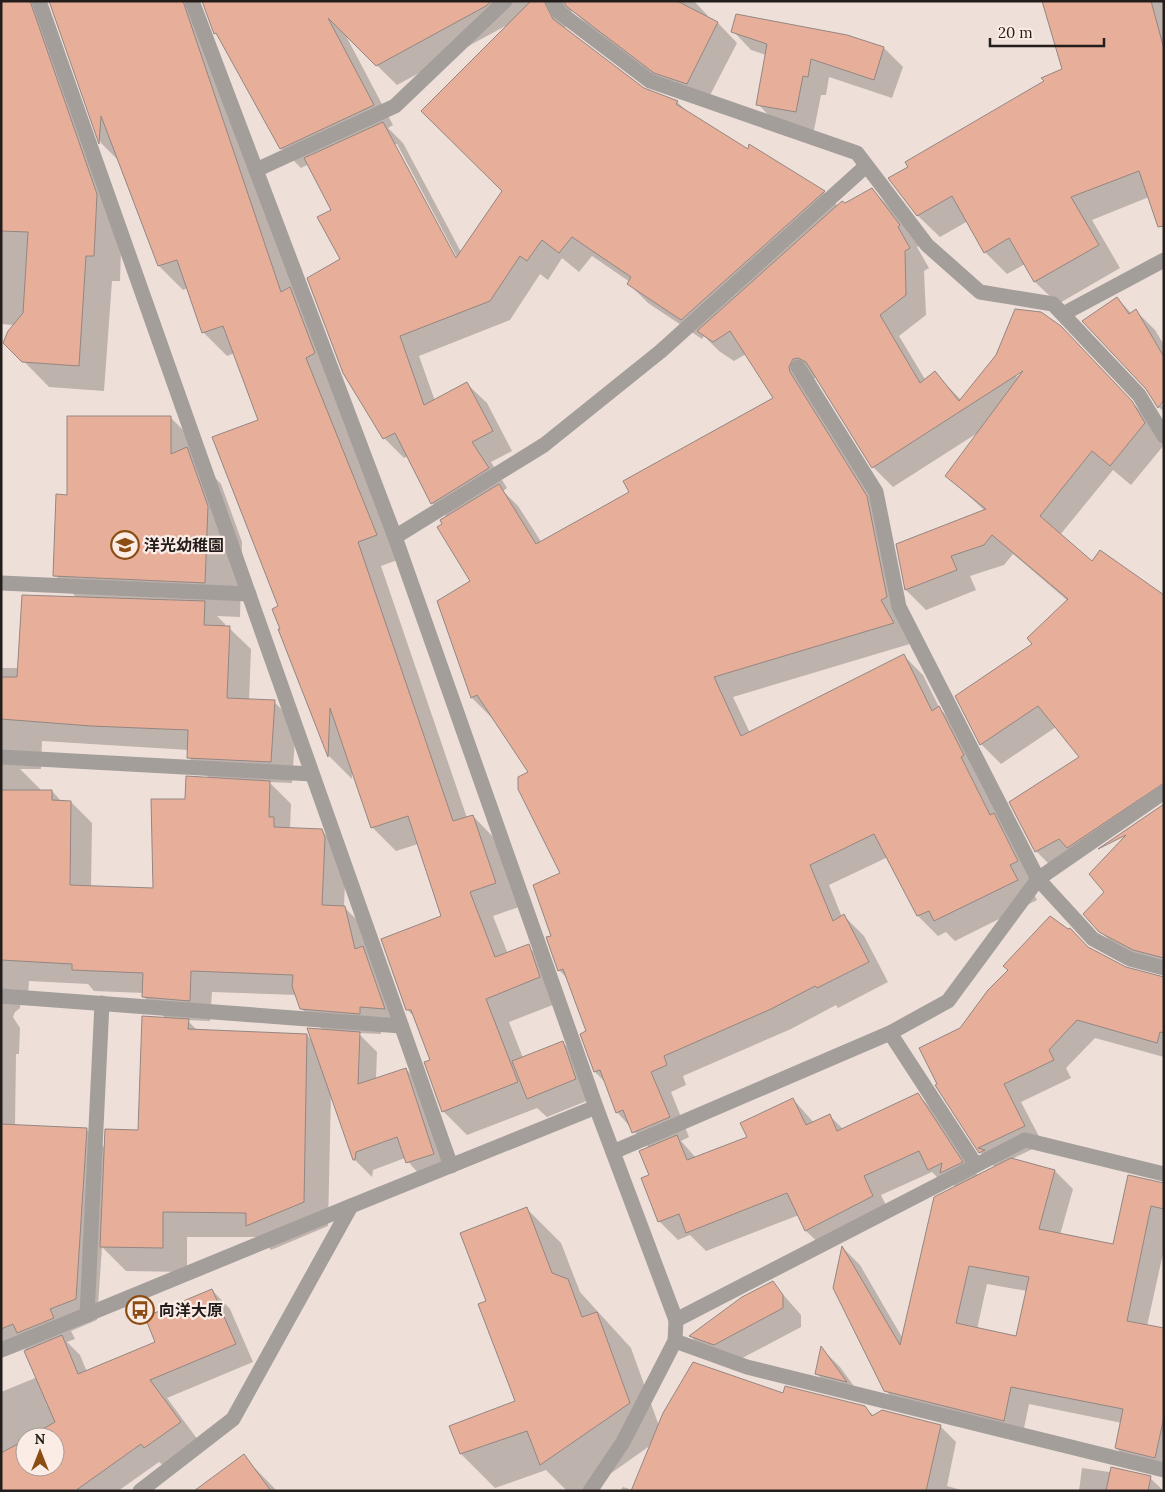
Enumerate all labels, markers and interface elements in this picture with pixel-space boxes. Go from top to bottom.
scale bar [990,15,1104,47]
text: 20 m [998,23,1033,42]
school or university icon: 洋光幼稚園 [110,530,140,560]
place label: 洋光幼稚園 [144,535,224,555]
bus stop icon: 向洋大原 [125,1295,155,1325]
place label: 向洋大原 [159,1300,223,1320]
north arrow [15,1427,65,1477]
text: N [35,1430,46,1448]

